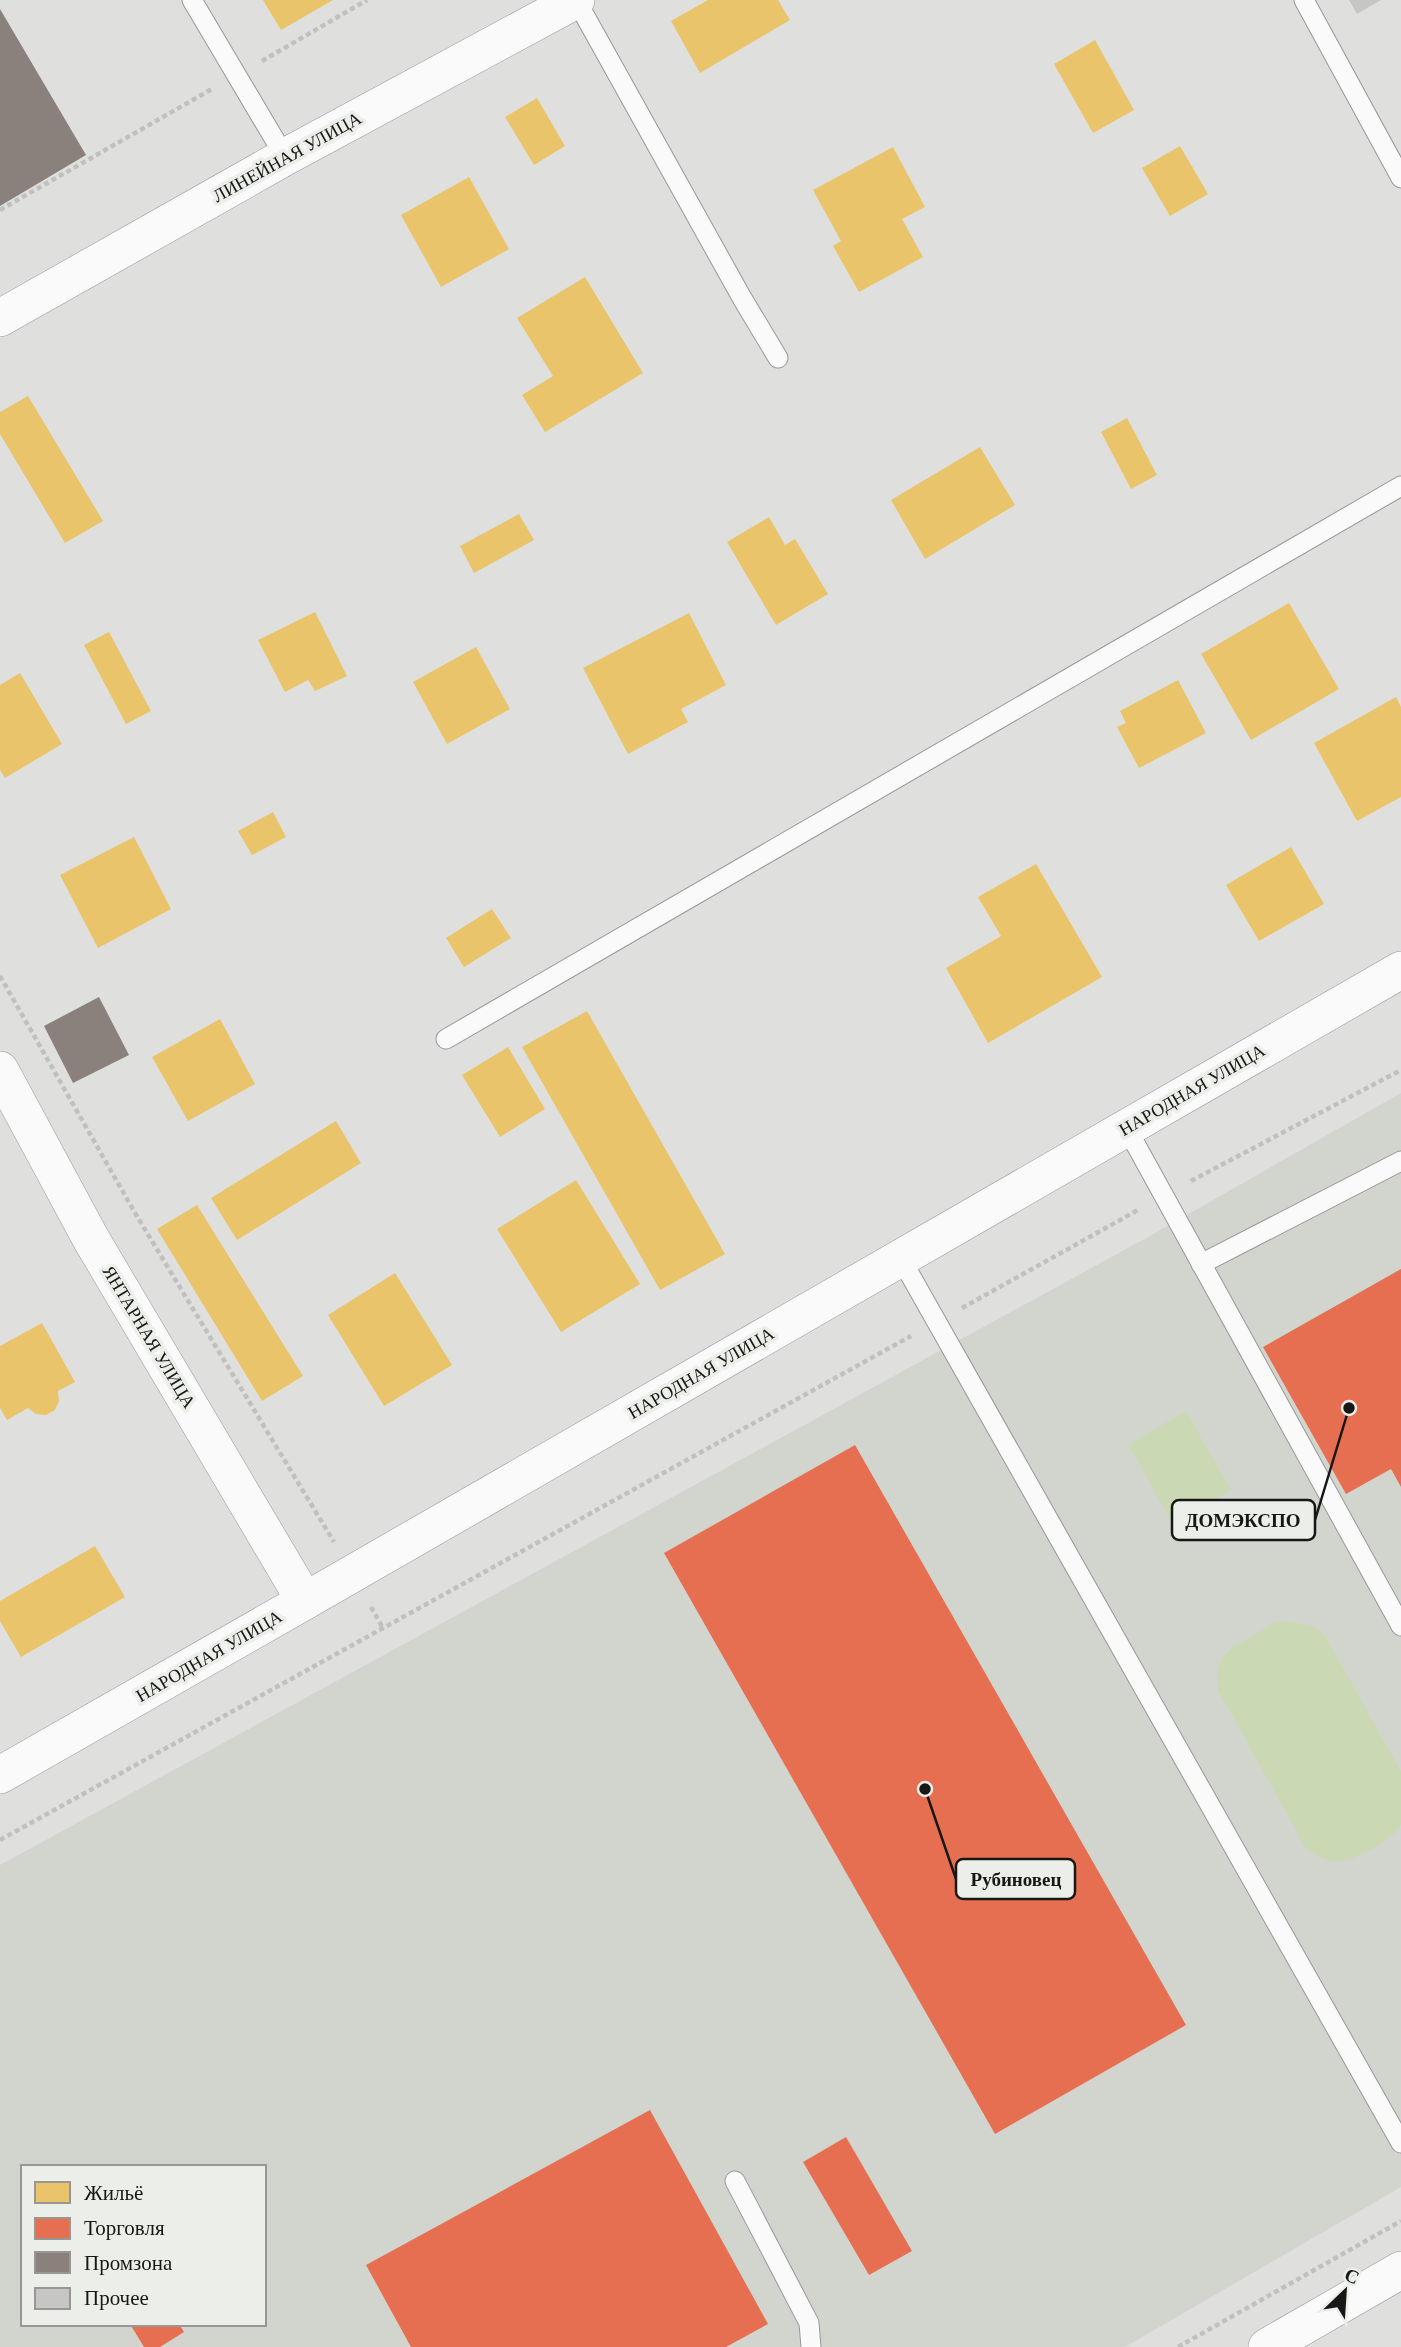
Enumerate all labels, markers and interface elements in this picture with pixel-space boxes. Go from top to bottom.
street label: ЛИНЕЙНАЯ УЛИЦА [209,108,365,206]
street label: НАРОДНАЯ УЛИЦА [1116,1040,1268,1140]
street label: ЯНТАРНАЯ УЛИЦА [99,1262,199,1412]
street label: НАРОДНАЯ УЛИЦА [625,1323,777,1423]
callout: ДОМЭКСПО [1172,1500,1315,1540]
text: ДОМЭКСПО [1185,1510,1301,1531]
street label: НАРОДНАЯ УЛИЦА [133,1606,285,1706]
callout: Рубиновец [956,1859,1075,1899]
text: Рубиновец [971,1869,1062,1890]
legend [21,2165,266,2326]
text: Жильё [84,2181,143,2205]
text: Торговля [84,2216,165,2240]
text: Промзона [84,2251,173,2275]
north arrow [1310,2256,1380,2326]
text: С [1341,2264,1363,2288]
text: Прочее [84,2286,149,2310]

